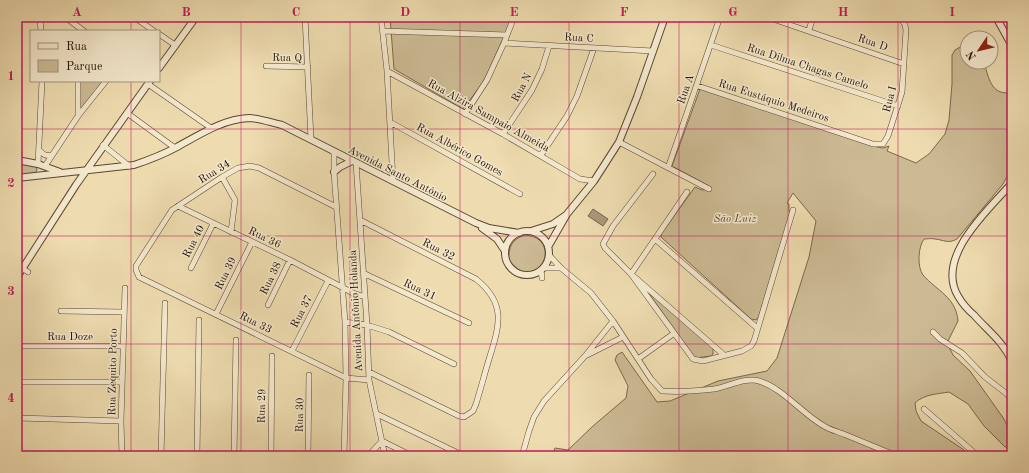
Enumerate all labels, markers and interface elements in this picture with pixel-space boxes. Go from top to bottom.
text: A [72,6,82,19]
text: B [181,6,191,19]
text: C [292,6,300,19]
text: D [400,6,410,19]
text: E [510,6,519,19]
text: F [620,6,629,19]
text: G [728,6,738,19]
text: H [838,6,849,19]
text: I [949,6,955,19]
legend [30,30,160,82]
north arrow [959,30,999,70]
street label: Rua C [564,32,594,45]
street label: Rua D [856,33,889,54]
text: Rua [66,41,87,53]
street label: Rua Dilma Chagas Camelo [745,43,870,92]
text: N [965,48,979,61]
street label: Rua Q [272,53,302,64]
text: Parque [66,61,103,73]
text: 1 [7,70,15,83]
street label: Rua N [510,71,535,104]
street label: Rua A [676,73,697,106]
street label: Rua Alzira Sampaio Almeida [426,78,552,155]
street label: Rua Eustáquio Medeiros [717,78,830,125]
street label: Rua I [882,85,899,114]
street label: Rua Albérico Gomes [414,122,505,179]
street label: Avenida Santo Antônio [346,145,449,204]
street label: Rua 34 [197,158,233,186]
text: 2 [7,177,15,190]
park label: São Luiz [713,214,757,225]
street label: Rua 40 [181,224,207,260]
street label: Rua 36 [246,226,282,251]
street label: Rua 32 [420,237,456,263]
street label: Avenida Antônio Holanda [348,249,365,372]
street label: Rua 39 [214,256,239,292]
street label: Rua 38 [259,261,284,297]
street label: Rua 31 [401,278,438,303]
text: 3 [7,285,15,298]
street label: Rua 37 [289,294,315,330]
street label: Rua 33 [237,311,273,336]
street label: Rua Zequito Porto [107,328,120,416]
street label: Rua Doze [47,332,93,343]
street label: Rua 29 [257,388,268,424]
text: 4 [7,392,15,405]
street label: Rua 30 [295,397,306,433]

